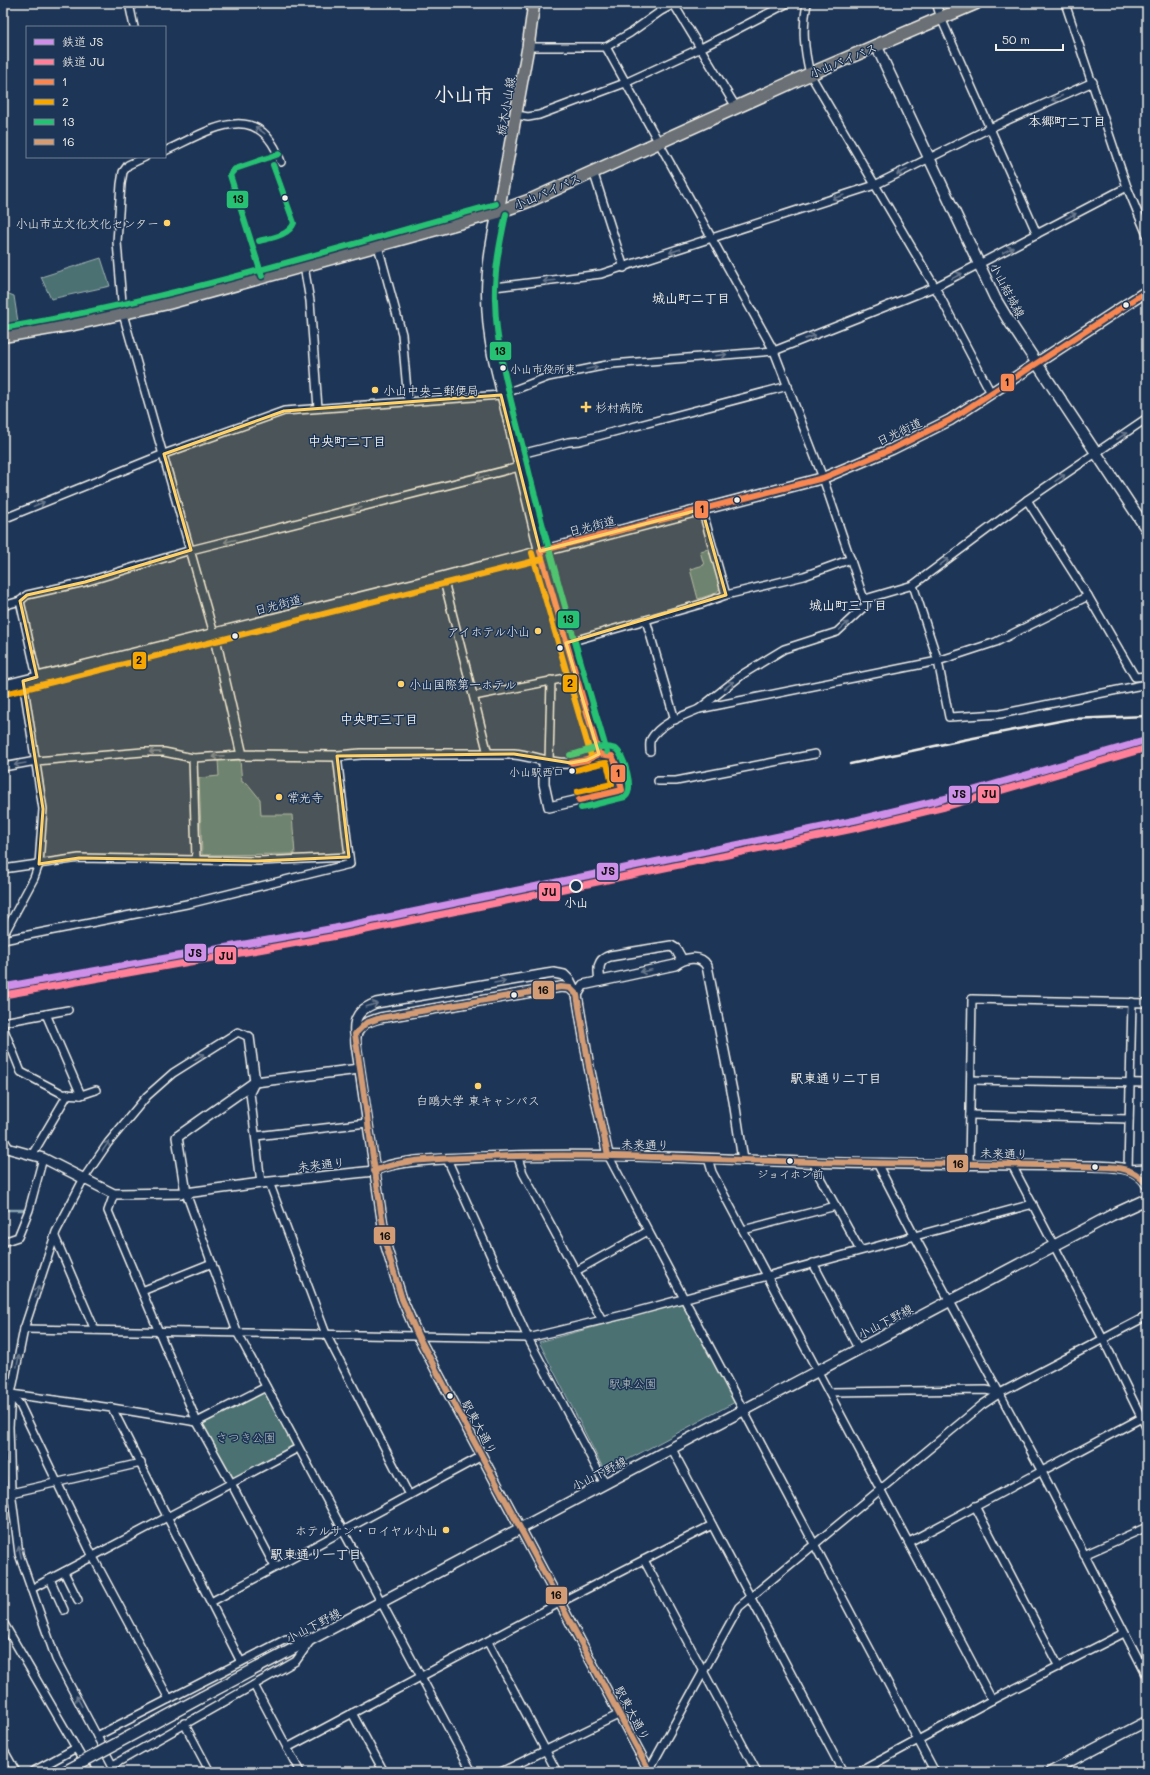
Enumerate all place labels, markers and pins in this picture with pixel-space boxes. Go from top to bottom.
unlabelled marker [280,193,290,203]
place label: 小山市立文化文化センター [15,215,159,231]
marker: 小山市立文化文化センター [162,218,172,228]
unlabelled marker [1121,300,1131,310]
place label: 小山市役所東 [510,361,576,376]
marker: 小山市役所東 [498,363,508,373]
place label: 小山中央二郵便局 [383,382,479,398]
marker: 小山中央二郵便局 [370,385,380,395]
place label: 杉村病院 [595,399,643,415]
marker: 杉村病院 [580,401,592,413]
unlabelled marker [732,495,742,505]
place label: アイホテル小山 [447,623,530,639]
marker: アイホテル小山 [533,626,543,636]
unlabelled marker [230,631,240,641]
unlabelled marker [555,643,565,653]
place label: 小山国際第一ホテル [409,676,517,692]
marker: 小山国際第一ホテル [396,679,406,689]
place label: 小山駅西口 [509,764,564,779]
marker: 小山駅西口 [567,766,577,776]
place label: 常光寺 [287,789,323,805]
marker: 常光寺 [274,792,284,802]
marker: 小山 [569,879,583,893]
place label: 小山 [564,894,588,910]
unlabelled marker [509,990,519,1000]
marker: 白鴎大学 東キャンパス [473,1081,483,1091]
place label: 白鴎大学 東キャンパス [416,1092,540,1108]
marker: ジョイホン前 [785,1156,795,1166]
unlabelled marker [1090,1162,1100,1172]
place label: ジョイホン前 [757,1166,823,1181]
unlabelled marker [445,1391,455,1401]
place label: ホテルサン・ロイヤル小山 [295,1522,438,1538]
marker: ホテルサン・ロイヤル小山 [441,1525,451,1535]

